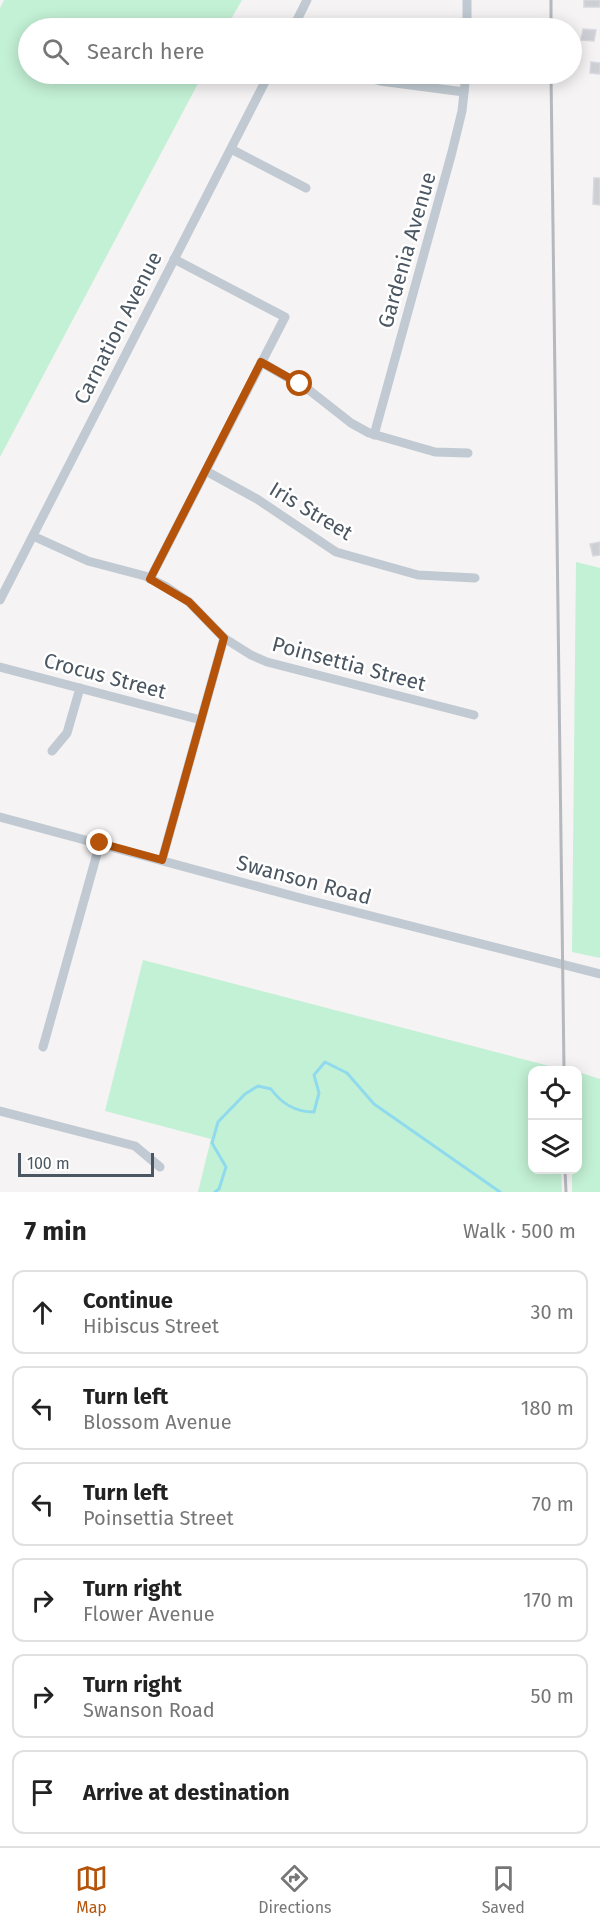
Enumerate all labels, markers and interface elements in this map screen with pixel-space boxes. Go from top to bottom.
search box [18,18,582,84]
icon: search [39,35,72,68]
text: Search here [87,38,205,65]
street label: Gardenia Avenue [372,169,442,331]
street label: Carnation Avenue [68,247,168,409]
route start [286,370,312,396]
street label: Iris Street [265,476,358,546]
street label: Poinsettia Street [269,631,429,697]
street label: Crocus Street [41,647,169,705]
route end [86,829,112,855]
street label: Swanson Road [234,850,374,910]
map controls [528,1066,582,1174]
button: locate [528,1066,582,1120]
button: layers [528,1120,582,1174]
scale bar [18,1150,154,1178]
text: 100 m [27,1154,70,1173]
text: 7 min [24,1216,87,1247]
text: Walk · 500 m [463,1219,576,1243]
text: Continue [83,1287,173,1314]
icon: ahead [26,1296,59,1329]
text: 30 m [530,1300,574,1324]
text: Hibiscus Street [83,1314,219,1338]
text: Turn left [83,1383,168,1410]
icon: left [26,1392,59,1425]
text: 180 m [521,1396,574,1420]
text: Blossom Avenue [83,1410,232,1434]
text: Turn left [83,1479,168,1506]
icon: left [26,1488,59,1521]
text: 70 m [532,1492,574,1516]
text: Poinsettia Street [83,1506,234,1530]
text: Turn right [83,1575,182,1602]
icon: right [26,1584,59,1617]
text: 170 m [523,1588,574,1612]
text: Flower Avenue [83,1602,215,1626]
text: Turn right [83,1671,182,1698]
icon: right [26,1680,59,1713]
text: 50 m [530,1684,574,1708]
text: Swanson Road [83,1698,215,1722]
icon: arrive [26,1776,59,1809]
text: Arrive at destination [83,1779,290,1806]
tab: Map [75,1862,108,1917]
tab: Directions [258,1862,332,1917]
tab: Saved [482,1862,525,1917]

